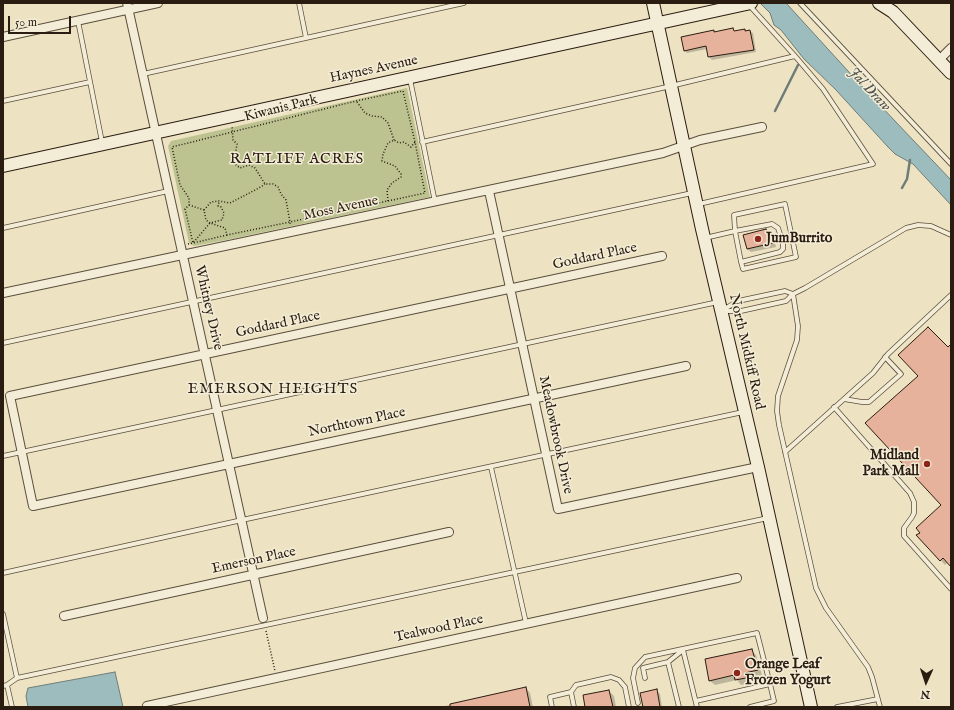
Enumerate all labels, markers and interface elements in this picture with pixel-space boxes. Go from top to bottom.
scale bar [10,8,73,34]
text: 50 m [15,15,37,30]
street label: Haynes Avenue [328,52,420,88]
water label: Jal Draw [844,64,894,116]
street label: Kiwanis Park [243,92,319,126]
district label: RATLIFF ACRES [230,151,364,169]
street label: Moss Avenue [302,193,380,225]
place label: JumBurrito [766,231,832,247]
marker: JumBurrito [753,234,763,244]
street label: Goddard Place [551,240,639,274]
street label: Whitney Drive [190,264,226,352]
street label: North Midkiff Road [725,292,767,412]
street label: Goddard Place [234,308,322,342]
street label: Meadowbrook Drive [534,374,576,496]
district label: EMERSON HEIGHTS [188,381,358,399]
street label: Northtown Place [307,405,407,441]
place label: Midland Park Mall [862,448,919,480]
marker: Midland Park Mall [922,459,932,469]
street label: Emerson Place [210,544,298,578]
street label: Tealwood Place [393,611,485,647]
place label: Orange Leaf Frozen Yogurt [745,657,831,690]
north arrow [906,662,946,702]
marker: Orange Leaf Frozen Yogurt [732,668,742,678]
text: N [920,687,930,701]

